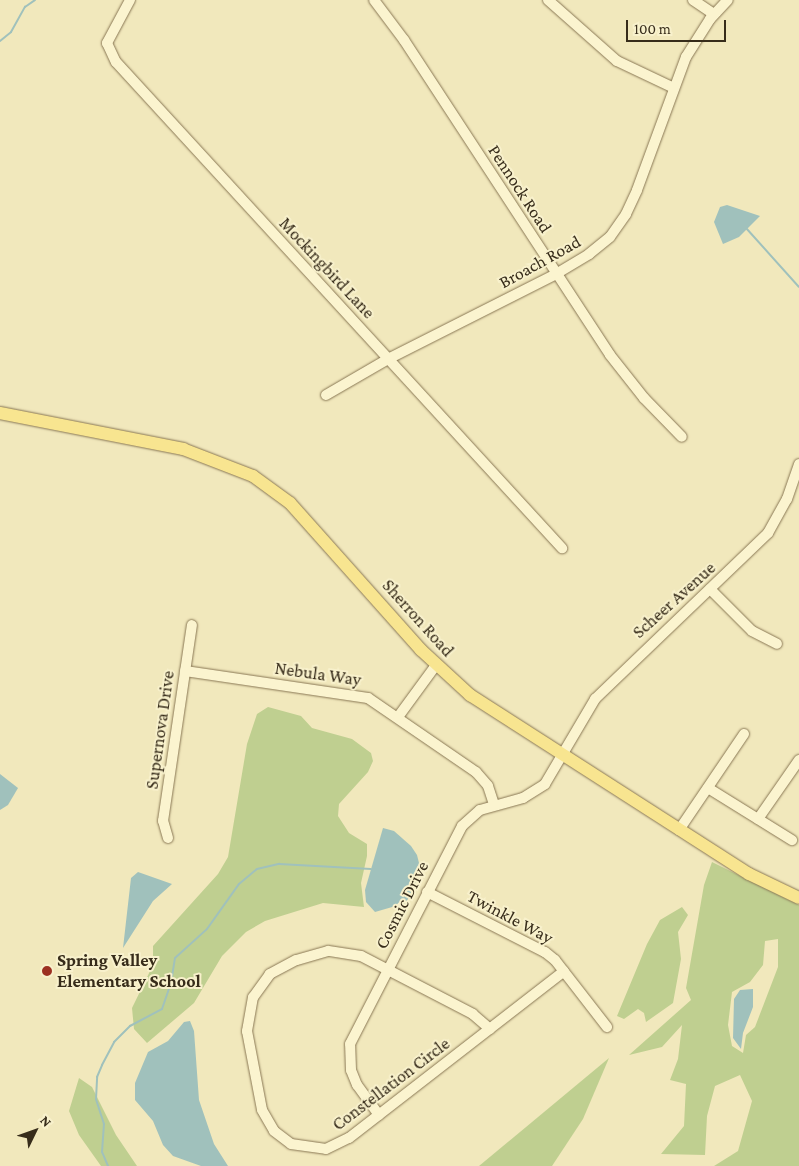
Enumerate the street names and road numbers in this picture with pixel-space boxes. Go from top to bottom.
street label: Pennock Road [484,141,556,237]
street label: Mockingbird Lane [275,213,379,323]
street label: Broach Road [495,231,585,293]
street label: Scheer Avenue [628,557,720,643]
street label: Sherron Road [378,575,458,661]
street label: Nebula Way [273,657,363,691]
street label: Supernova Drive [141,669,179,791]
street label: Cosmic Drive [371,857,433,953]
street label: Twinkle Way [463,885,557,949]
street label: Constellation Circle [328,1033,454,1135]

